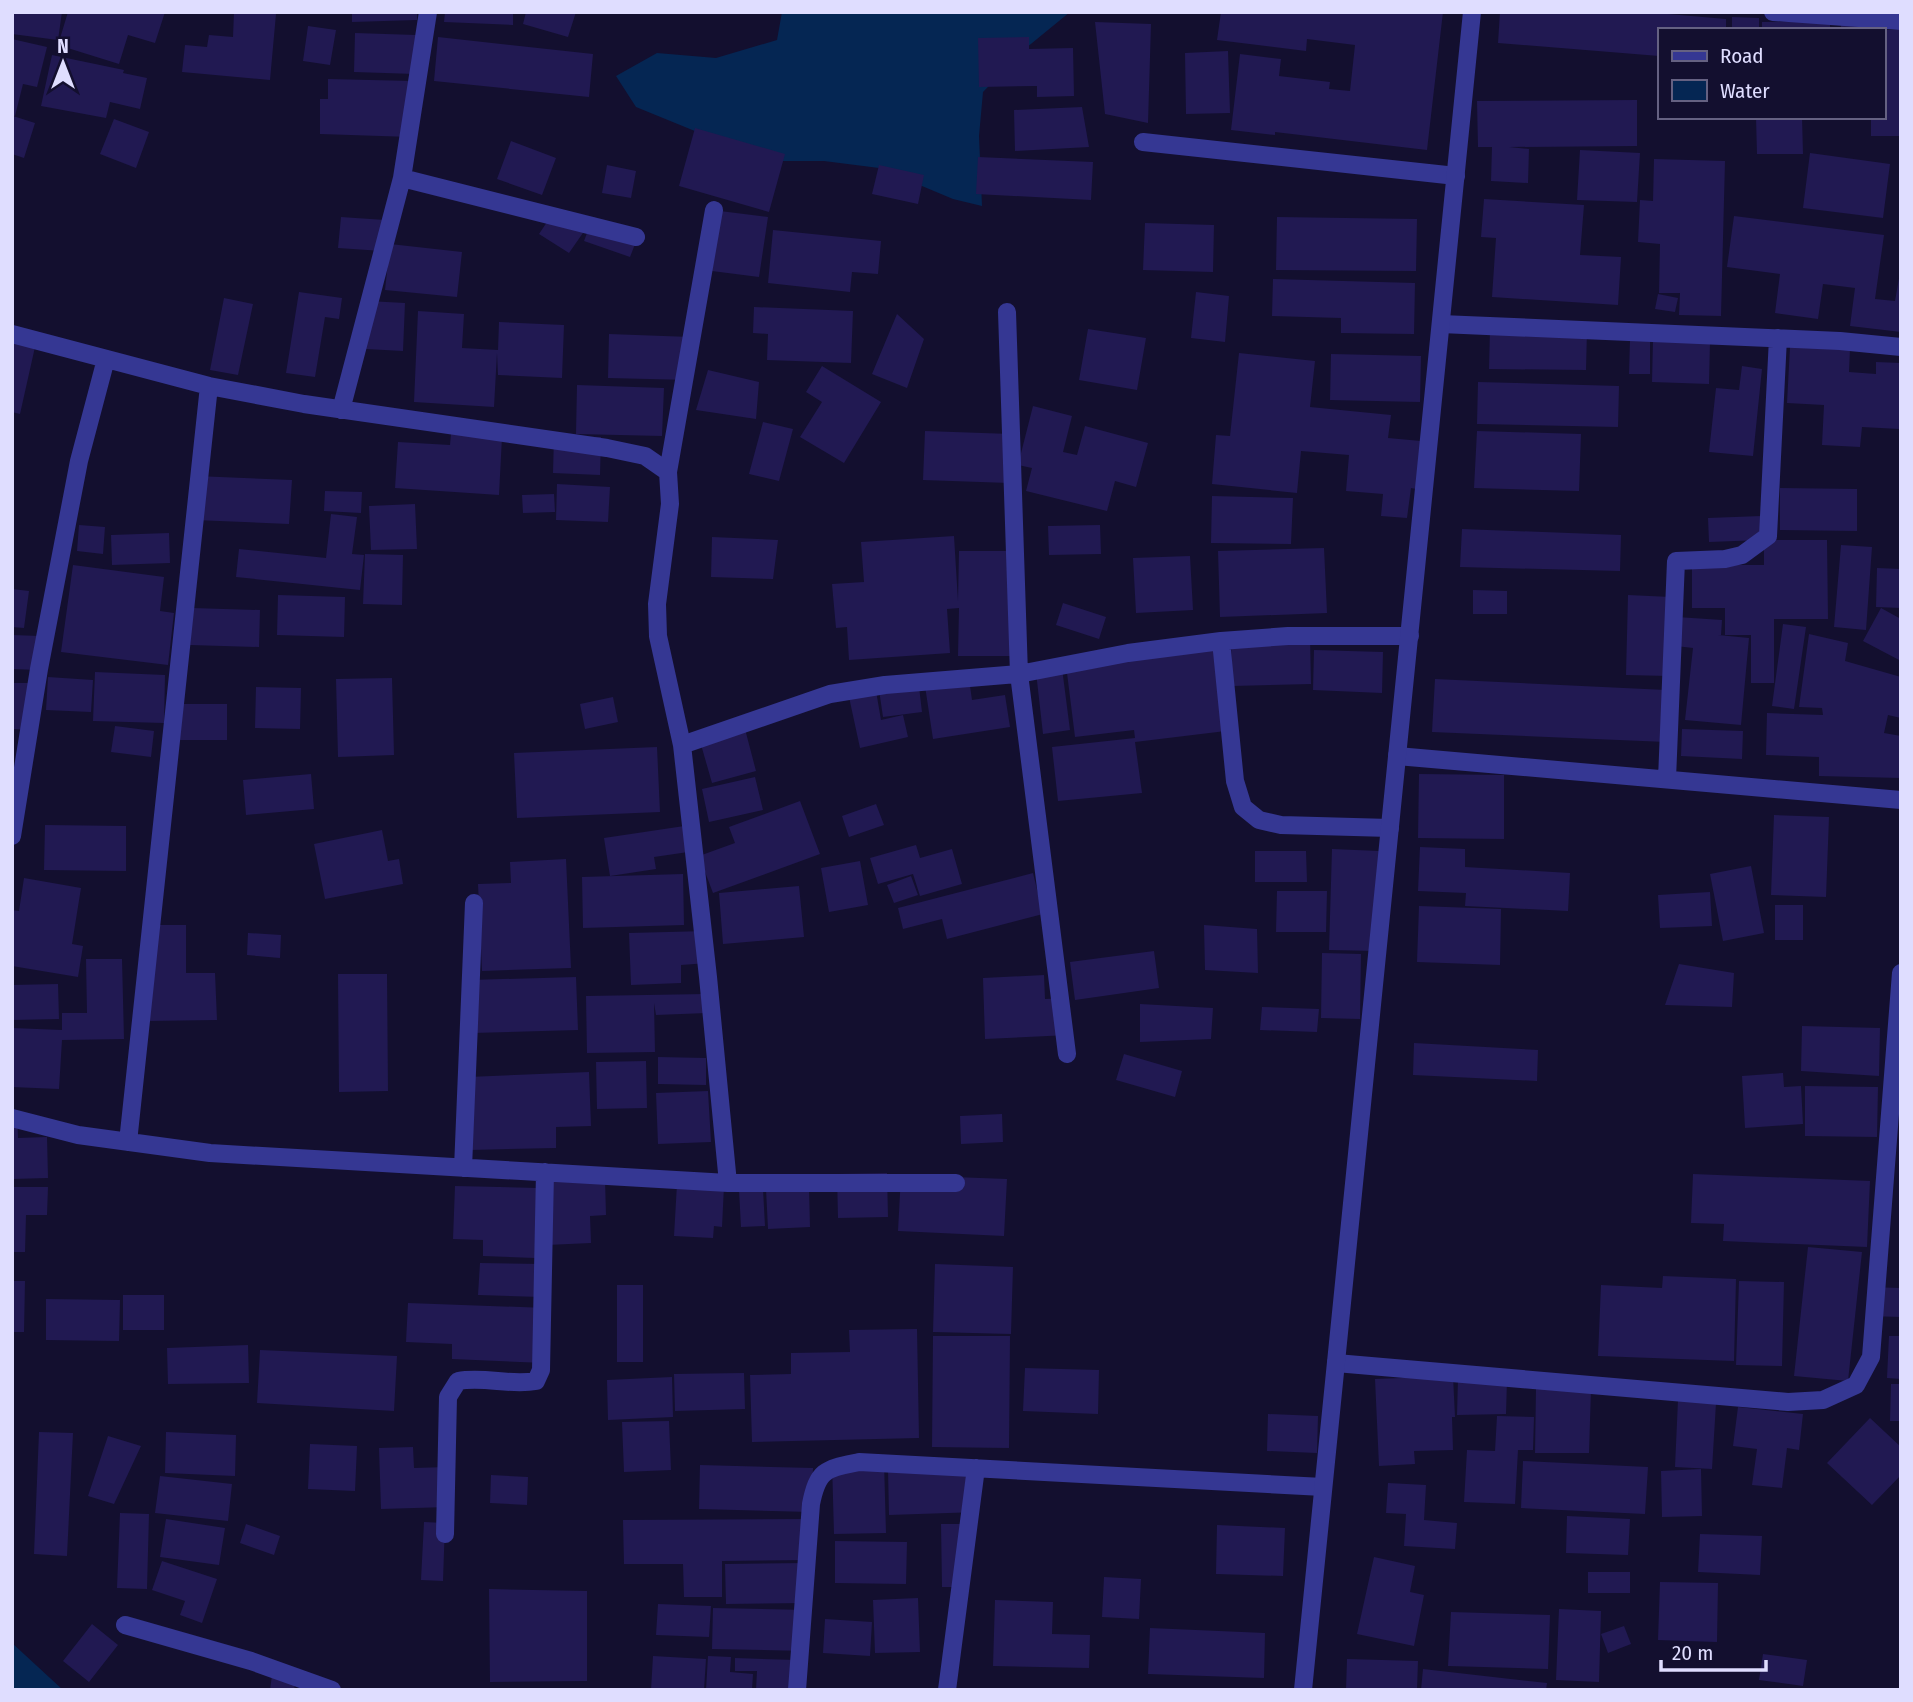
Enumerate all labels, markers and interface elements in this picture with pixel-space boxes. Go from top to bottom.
north arrow [28,28,98,98]
legend [1658,28,1885,119]
text: N [57,35,69,58]
text: Road [1720,43,1764,69]
text: Water [1720,78,1770,104]
scale bar [1661,1628,1766,1672]
text: 20 m [1672,1640,1713,1666]

